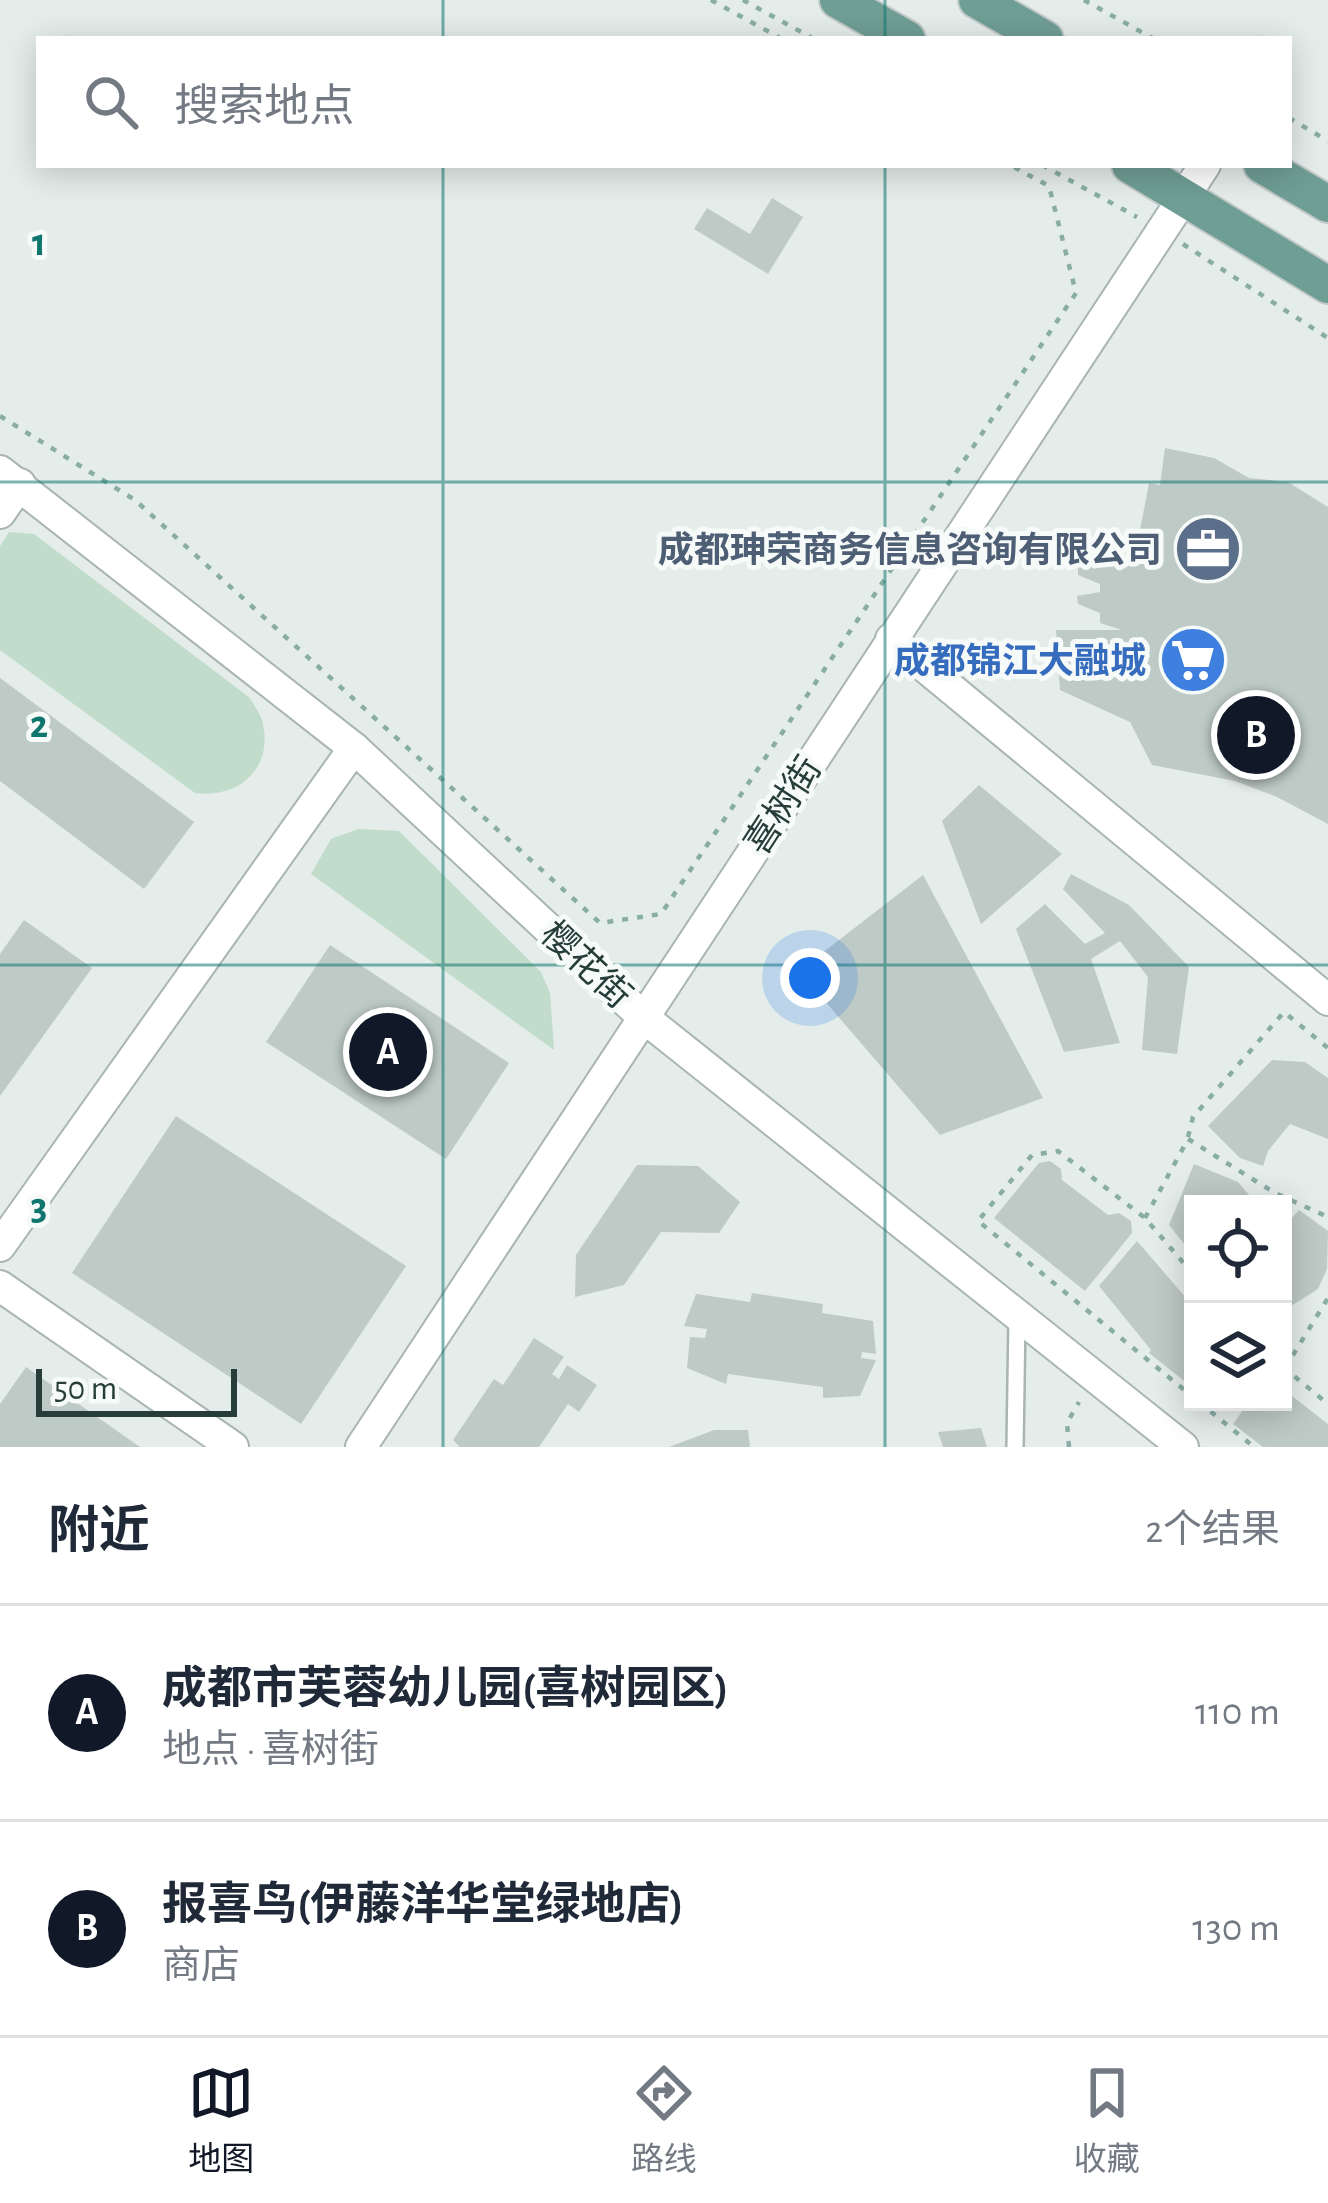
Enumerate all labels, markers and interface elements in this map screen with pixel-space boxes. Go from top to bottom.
search box [36,36,1292,168]
icon: search [78,69,144,135]
text: 搜索地点 [174,85,354,130]
text: 1 [32,224,46,263]
office icon: 成都珅荣商务信息咨询有限公司 [1173,514,1243,584]
place label: 成都珅荣商务信息咨询有限公司 [658,530,1162,569]
supermarket icon: 成都锦江大融城 [1158,625,1228,695]
place label: 成都锦江大融城 [894,642,1146,680]
pin: B [1217,690,1295,780]
text: 2 [30,706,48,745]
street label: 喜树街 [737,750,828,861]
street label: 樱花街 [534,914,639,1015]
your location [780,948,840,1008]
pin: A [349,1007,427,1097]
text: 3 [31,1188,47,1227]
map controls [1184,1195,1292,1411]
button: locate [1184,1195,1292,1303]
button: layers [1184,1303,1292,1411]
scale bar [36,1363,237,1416]
text: 50 m [54,1373,117,1406]
text: 附近 [48,1506,150,1557]
text: 2个结果 [1145,1511,1280,1550]
text: 成都市芙蓉幼儿园(喜树园区) [162,1667,729,1712]
text: A [75,1693,99,1732]
text: 110 m [1195,1693,1280,1732]
text: 地点 · 喜树街 [162,1731,379,1770]
text: 报喜鸟(伊藤洋华堂绿地店) [162,1883,684,1928]
text: B [76,1909,98,1948]
text: 130 m [1192,1909,1280,1948]
text: 商店 [162,1947,240,1986]
tab: 地图 [188,2060,254,2181]
tab: 路线 [631,2060,697,2181]
tab: 收藏 [1074,2060,1140,2181]

